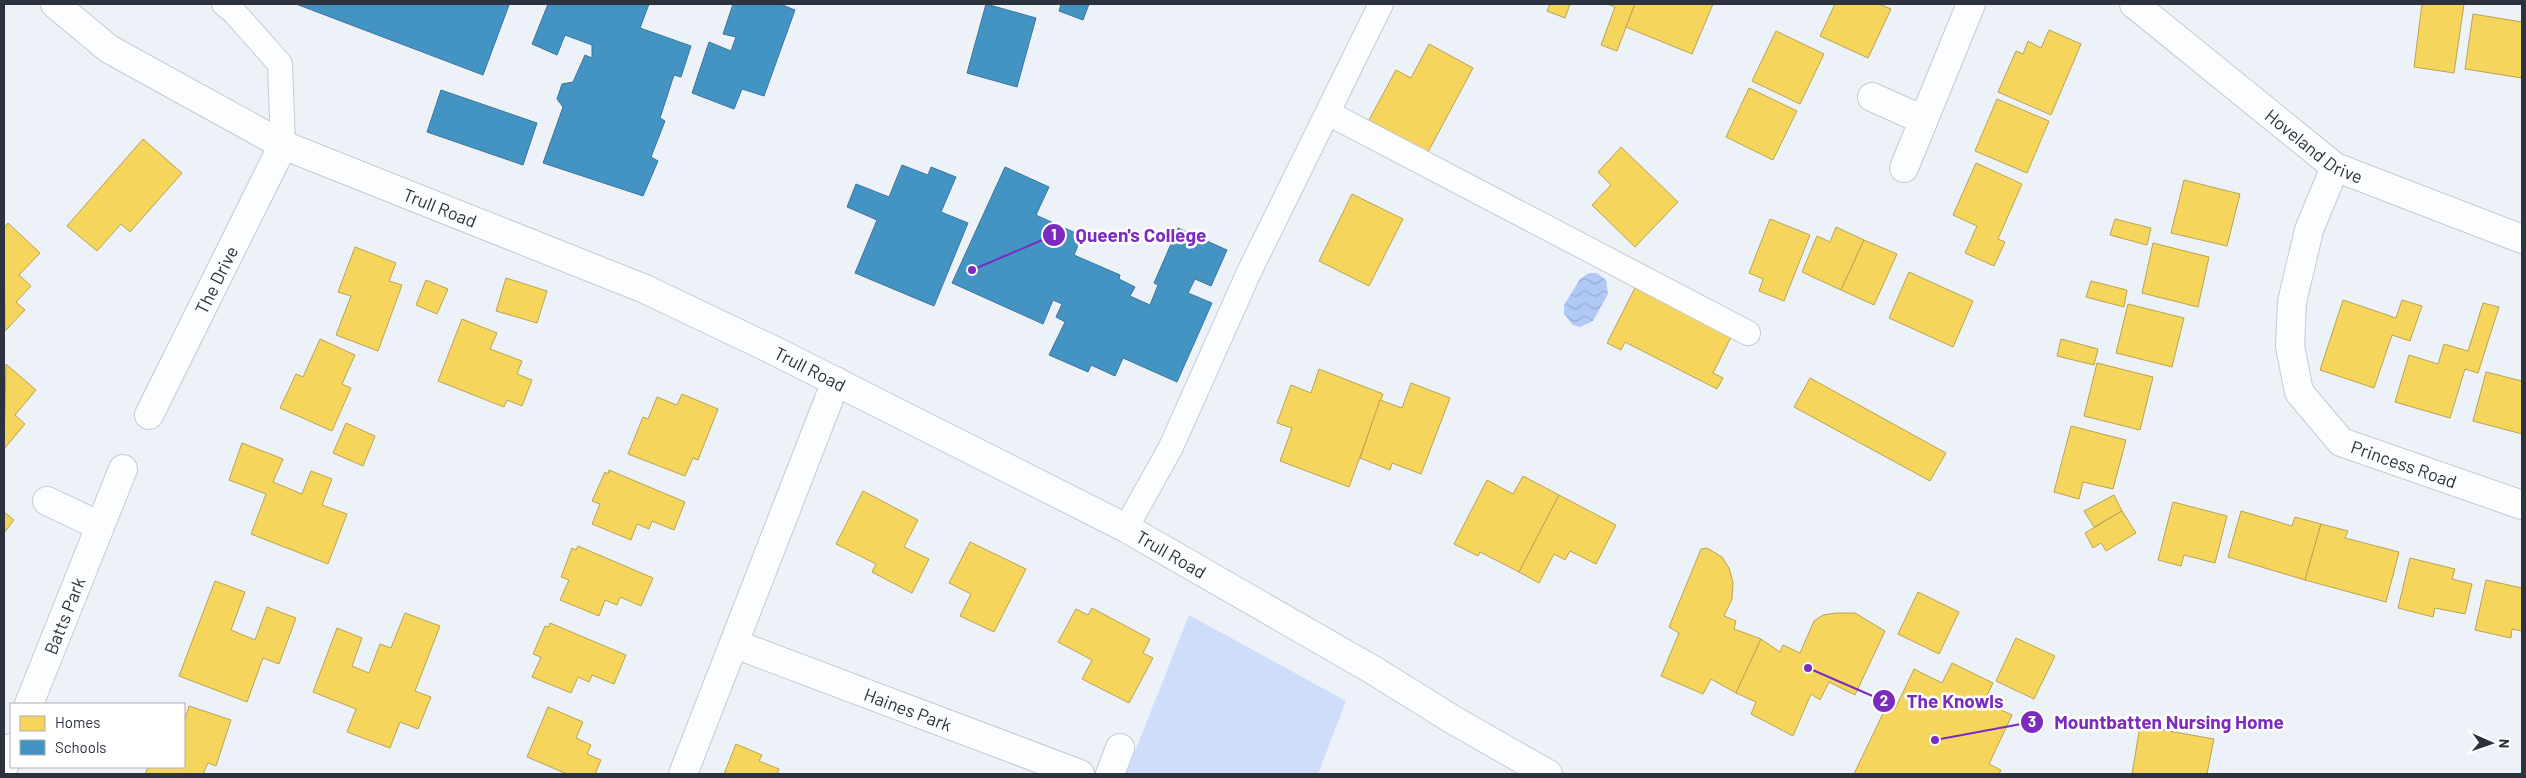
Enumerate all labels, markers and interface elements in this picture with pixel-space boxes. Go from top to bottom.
street label: Hoveland Drive [2261,104,2366,188]
street label: Trull Road [400,183,480,232]
callout: Queen's College [1041,218,1217,252]
text: Queen's College [1076,223,1206,246]
text: 1 [1051,225,1057,243]
street label: The Drive [190,242,242,317]
street label: Trull Road [771,342,850,396]
street label: Princess Road [2348,435,2460,492]
street label: Trull Road [1132,525,1210,583]
street label: Batts Park [39,574,90,658]
street label: Haines Park [861,683,955,736]
callout: The Knowls [1871,684,2013,718]
text: The Knowls [1907,689,2003,712]
text: 2 [1880,691,1888,709]
legend [10,703,185,768]
callout: Mountbatten Nursing Home [2019,705,2294,739]
text: Mountbatten Nursing Home [2054,710,2284,733]
text: 3 [2028,712,2036,730]
text: Homes [55,713,100,731]
north arrow [2466,718,2516,768]
text: Schools [55,738,107,756]
text: N [2496,739,2513,748]

